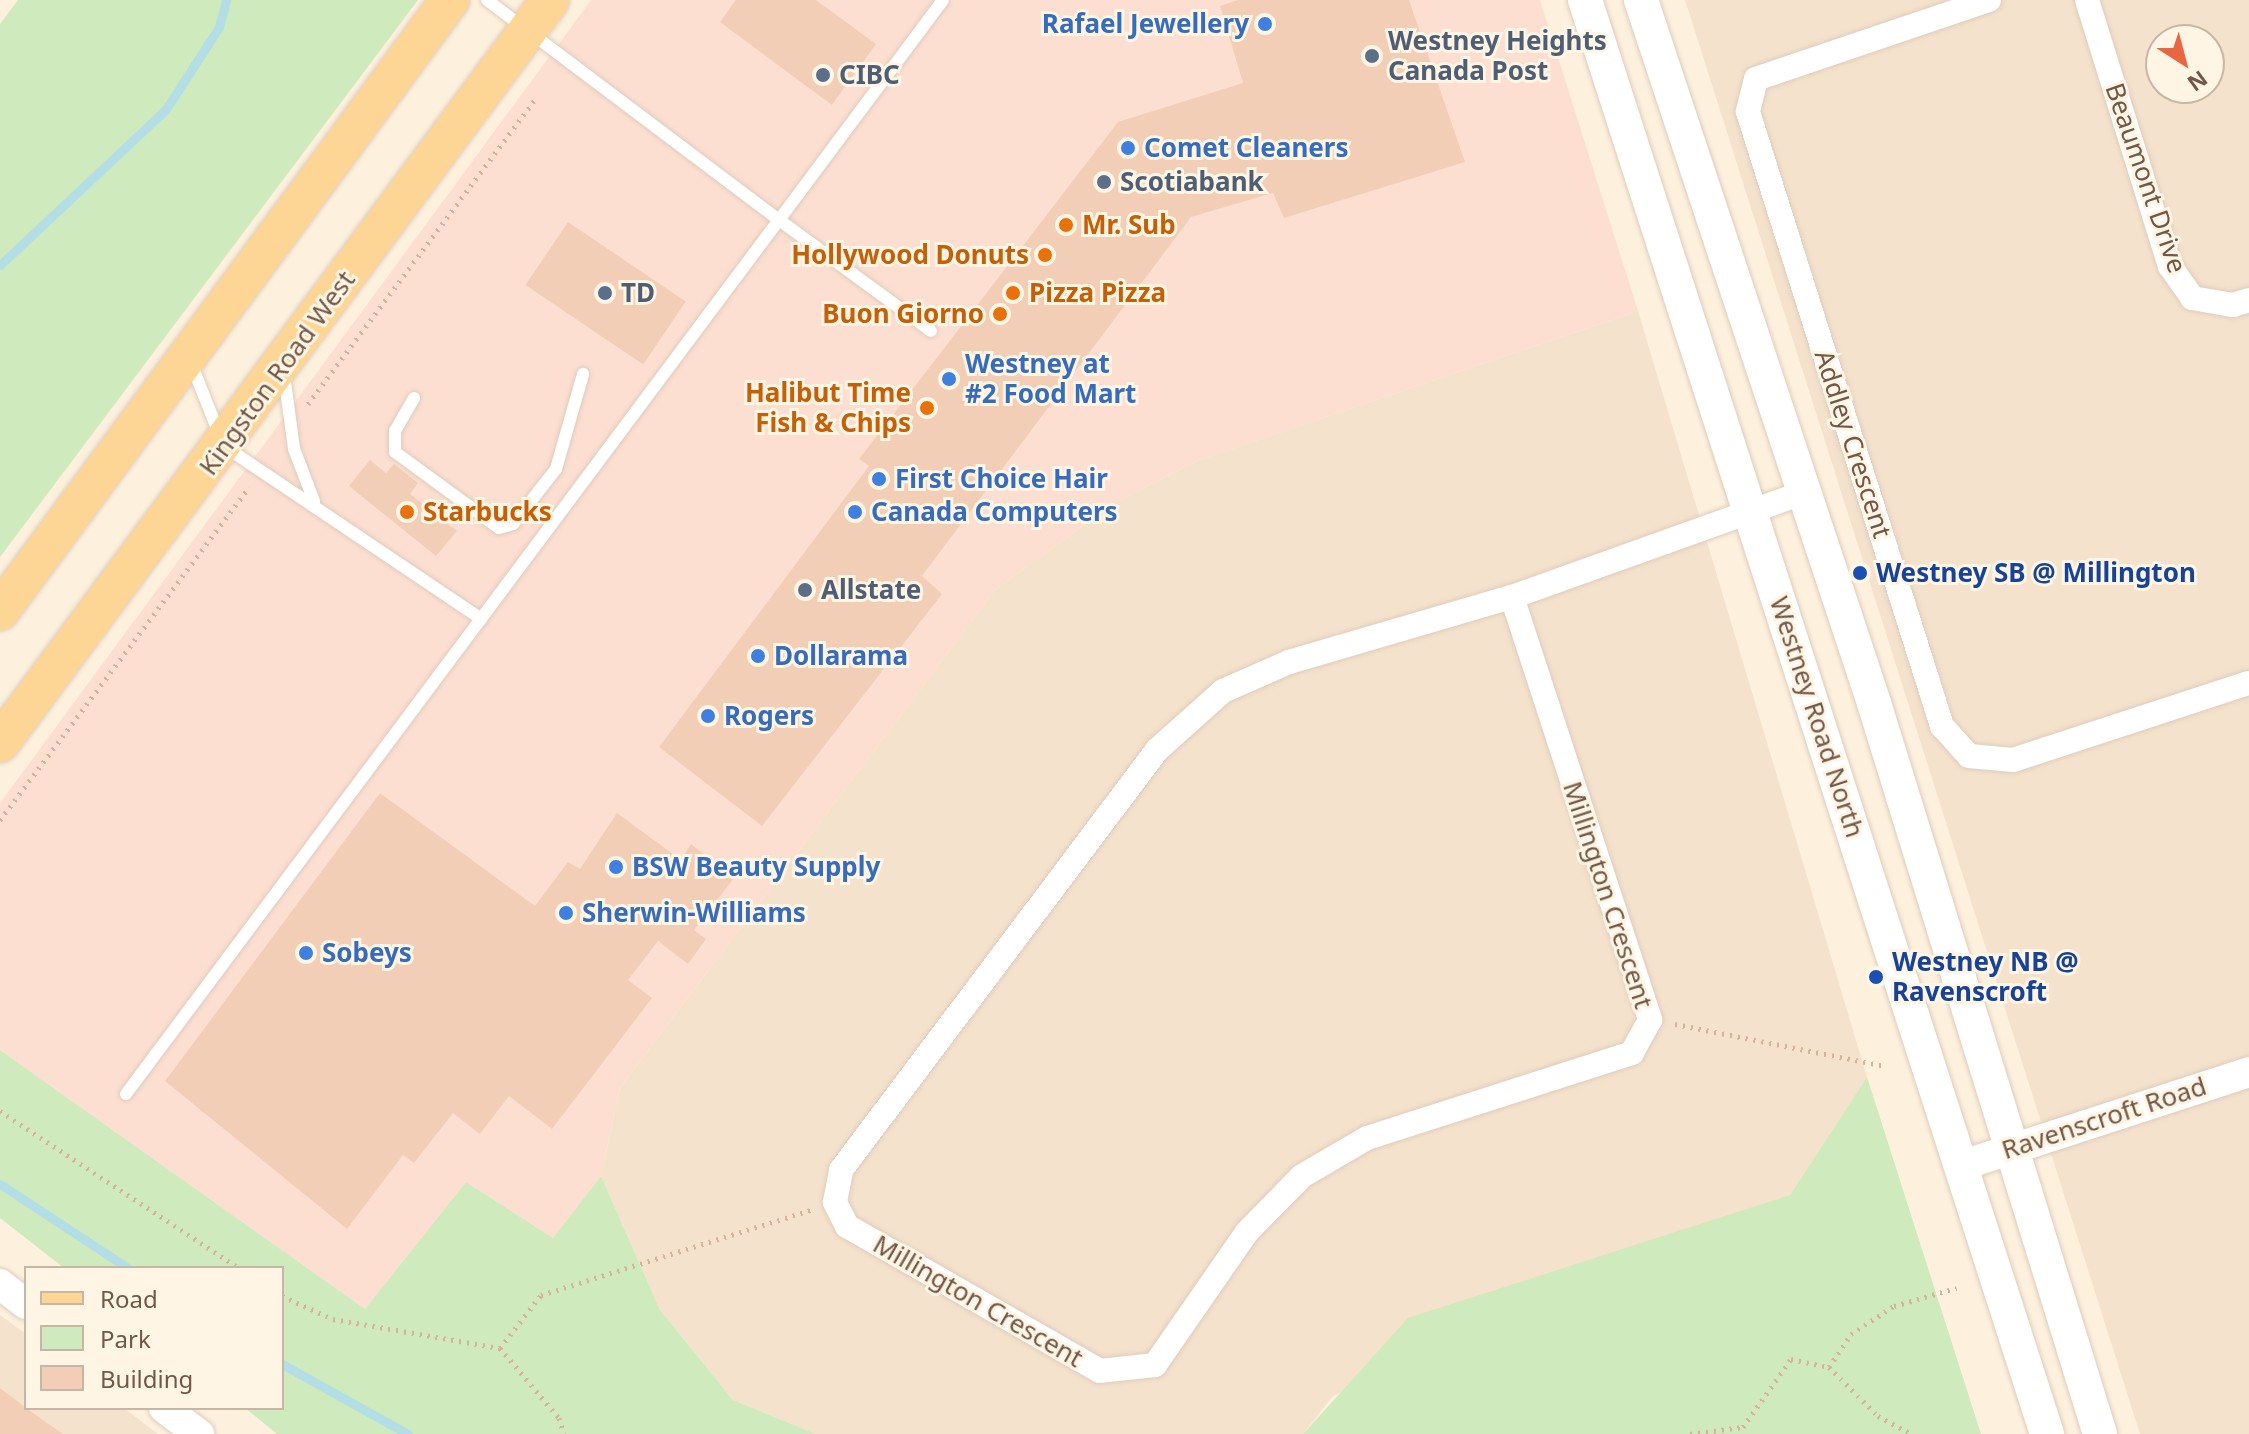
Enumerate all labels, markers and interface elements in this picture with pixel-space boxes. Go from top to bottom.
place label: Rafael Jewellery [1042,8,1249,40]
marker: Rafael Jewellery [1256,15,1274,33]
north arrow [2145,24,2225,104]
place label: Westney Heights Canada Post [1388,25,1607,86]
marker: Westney Heights Canada Post [1363,47,1381,65]
place label: CIBC [839,59,900,91]
text: N [2182,64,2214,99]
marker: CIBC [814,66,832,84]
street label: Beaumont Drive [2099,79,2193,277]
place label: Comet Cleaners [1144,132,1348,164]
marker: Comet Cleaners [1119,139,1137,157]
place label: Scotiabank [1120,166,1264,198]
marker: Scotiabank [1095,173,1113,191]
place label: Mr. Sub [1082,209,1176,241]
marker: Mr. Sub [1057,216,1075,234]
place label: Hollywood Donuts [791,239,1029,271]
marker: Hollywood Donuts [1036,246,1054,264]
street label: Kingston Road West [192,265,362,481]
place label: TD [621,277,655,309]
place label: Pizza Pizza [1029,277,1166,309]
marker: TD [596,284,614,302]
marker: Pizza Pizza [1004,284,1022,302]
place label: Buon Giorno [822,298,984,330]
marker: Buon Giorno [991,305,1009,323]
street label: Addley Crescent [1808,346,1898,542]
place label: Westney at #2 Food Mart [965,348,1136,410]
marker: Westney at #2 Food Mart [940,370,958,388]
place label: Halibut Time Fish & Chips [745,377,911,438]
marker: Halibut Time Fish & Chips [918,399,936,417]
place label: First Choice Hair [895,463,1108,495]
marker: First Choice Hair [870,470,888,488]
place label: Starbucks [423,496,552,528]
place label: Canada Computers [871,496,1118,528]
marker: Starbucks [398,503,416,521]
marker: Canada Computers [846,503,864,521]
place label: Westney SB @ Millington [1876,557,2196,589]
marker: Westney SB @ Millington [1851,564,1869,582]
place label: Allstate [821,574,921,606]
marker: Allstate [796,581,814,599]
street label: Westney Road North [1763,593,1871,841]
place label: Dollarama [774,640,908,672]
marker: Dollarama [749,647,767,665]
place label: Rogers [724,700,814,732]
marker: Rogers [699,707,717,725]
street label: Millington Crescent [1557,778,1659,1012]
place label: BSW Beauty Supply [632,851,880,883]
marker: BSW Beauty Supply [607,858,625,876]
place label: Sherwin-Williams [582,897,806,929]
marker: Sherwin-Williams [557,904,575,922]
place label: Sobeys [322,937,412,969]
marker: Sobeys [297,944,315,962]
place label: Westney NB @ Ravenscroft [1892,946,2079,1008]
marker: Westney NB @ Ravenscroft [1867,968,1885,986]
street label: Ravenscroft Road [1998,1070,2210,1166]
street label: Millington Crescent [868,1228,1088,1374]
legend [24,1266,284,1410]
text: Road [100,1282,158,1315]
text: Park [100,1322,151,1355]
text: Building [100,1362,193,1395]

